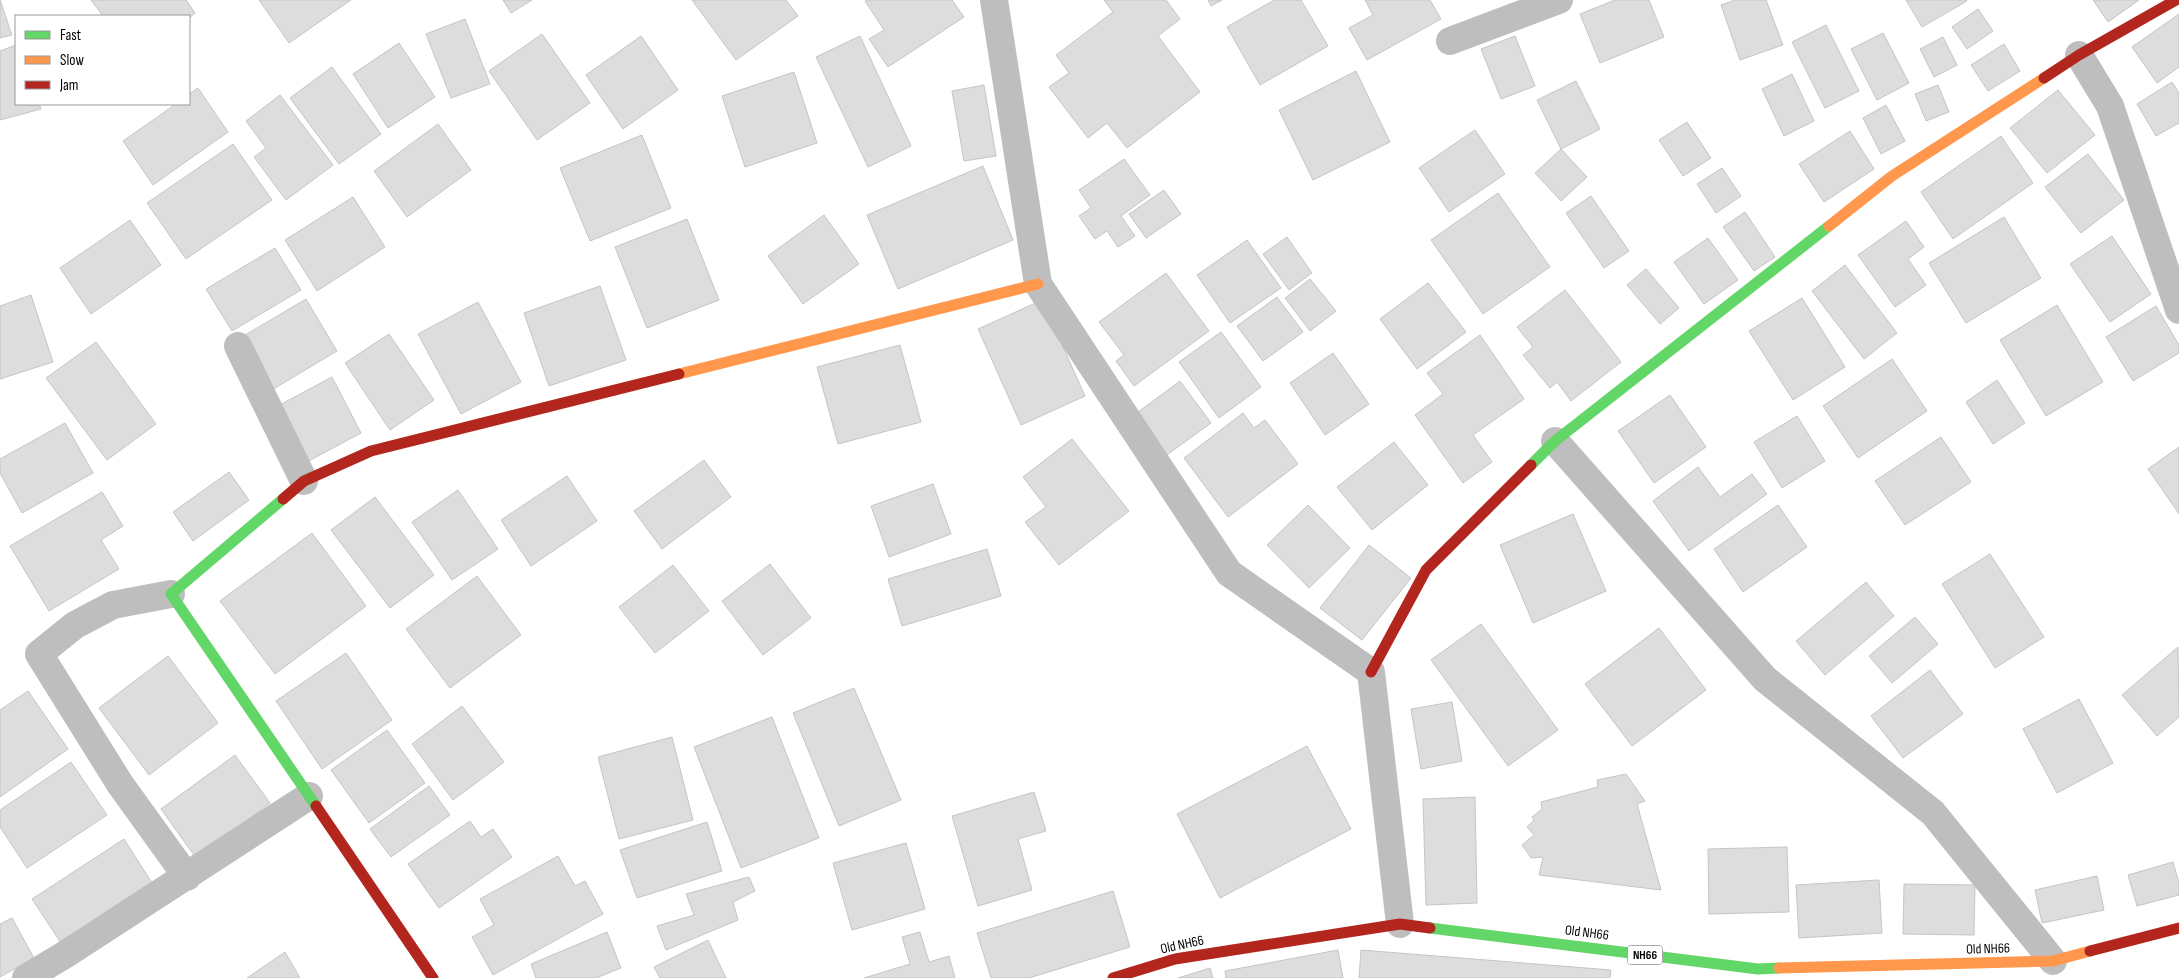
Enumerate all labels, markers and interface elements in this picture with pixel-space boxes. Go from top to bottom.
legend [15,15,190,105]
text: Fast [60,26,82,45]
text: Slow [60,51,84,70]
text: Jam [59,76,78,95]
street label: Old NH66 [1564,921,1610,944]
street label: Old NH66 [1159,932,1205,957]
street label: Old NH66 [1966,939,2010,958]
road number: NH66 [1628,946,1662,964]

